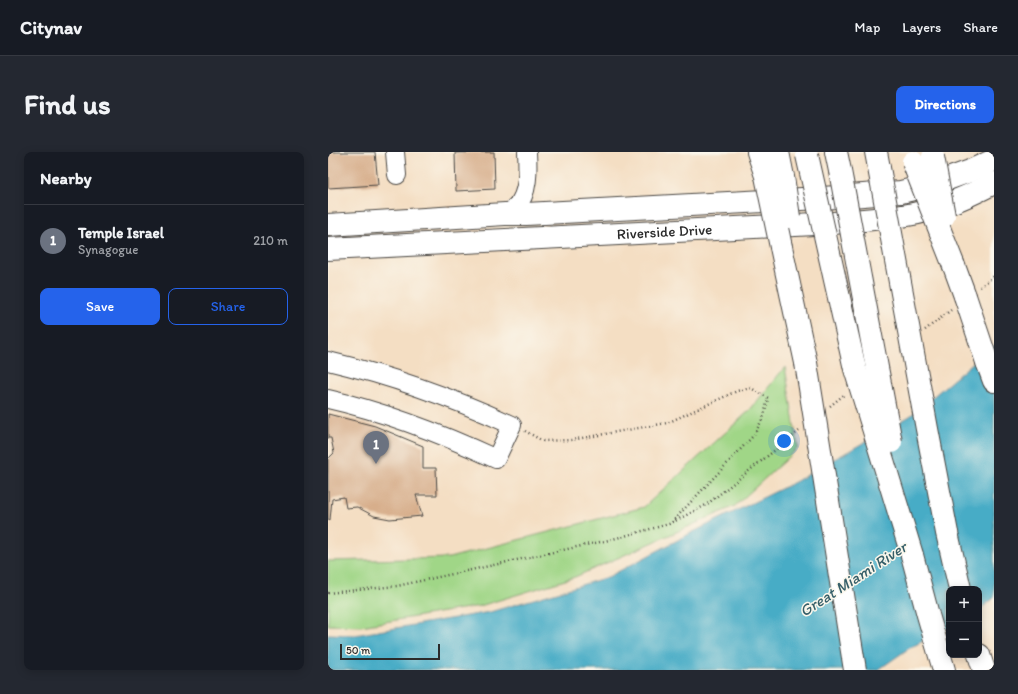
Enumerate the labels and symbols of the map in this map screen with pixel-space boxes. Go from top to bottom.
street label: Riverside Drive [616,220,713,243]
pin: 1 [363,431,389,464]
your location [774,431,794,451]
water label: Great Miami River [796,536,912,621]
scale bar [340,642,440,661]

